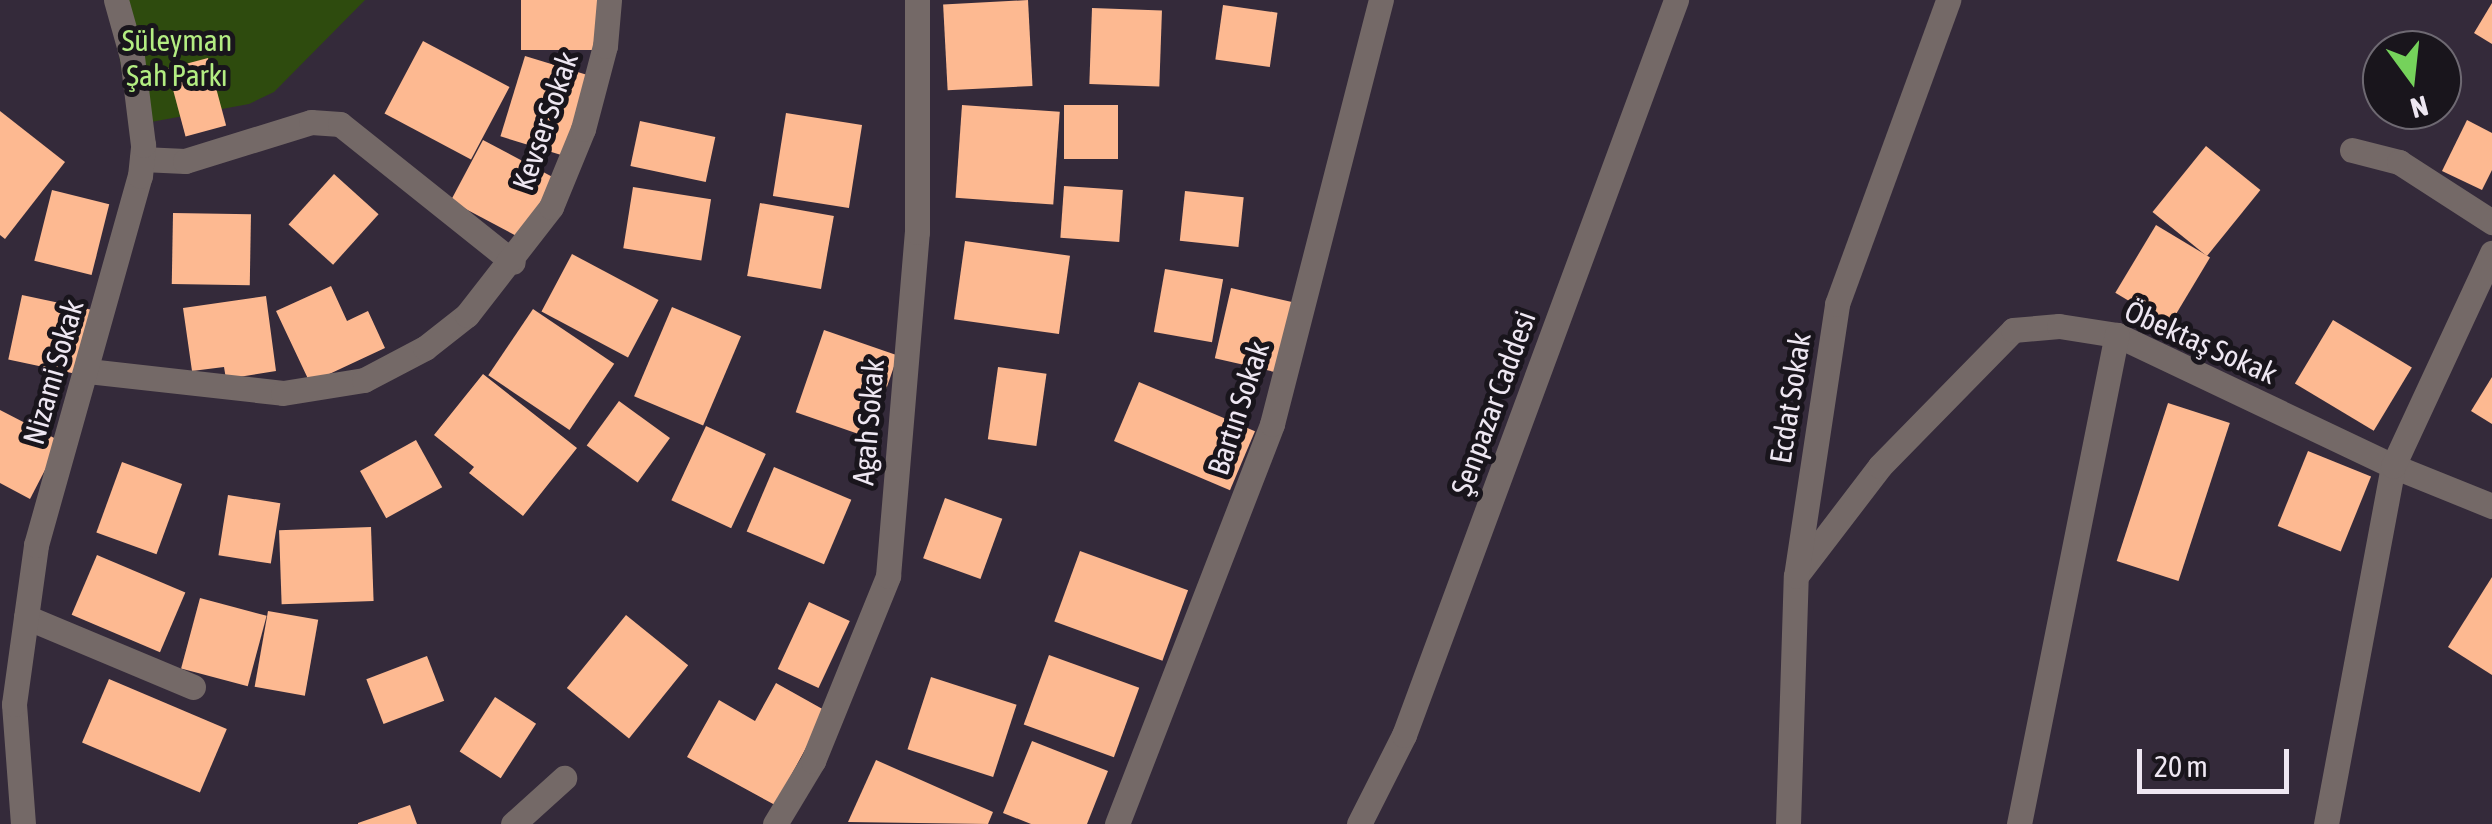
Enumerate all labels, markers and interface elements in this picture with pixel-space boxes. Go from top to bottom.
park label: Süleyman Şah Parkı [122,22,232,92]
north arrow [2362,30,2462,130]
street label: Kevser Sokak [505,47,585,195]
text: N [2407,89,2431,125]
street label: Öbektaş Sokak [2119,292,2283,392]
street label: Nizami Sokak [15,295,91,449]
street label: Şenpazar Caddesi [1443,306,1543,500]
street label: Ecdat Sokak [1762,330,1818,466]
street label: Bartın Sokak [1200,337,1276,479]
street label: Agah Sokak [845,357,891,487]
scale bar [2142,729,2294,791]
text: 20 m [2154,749,2208,783]

